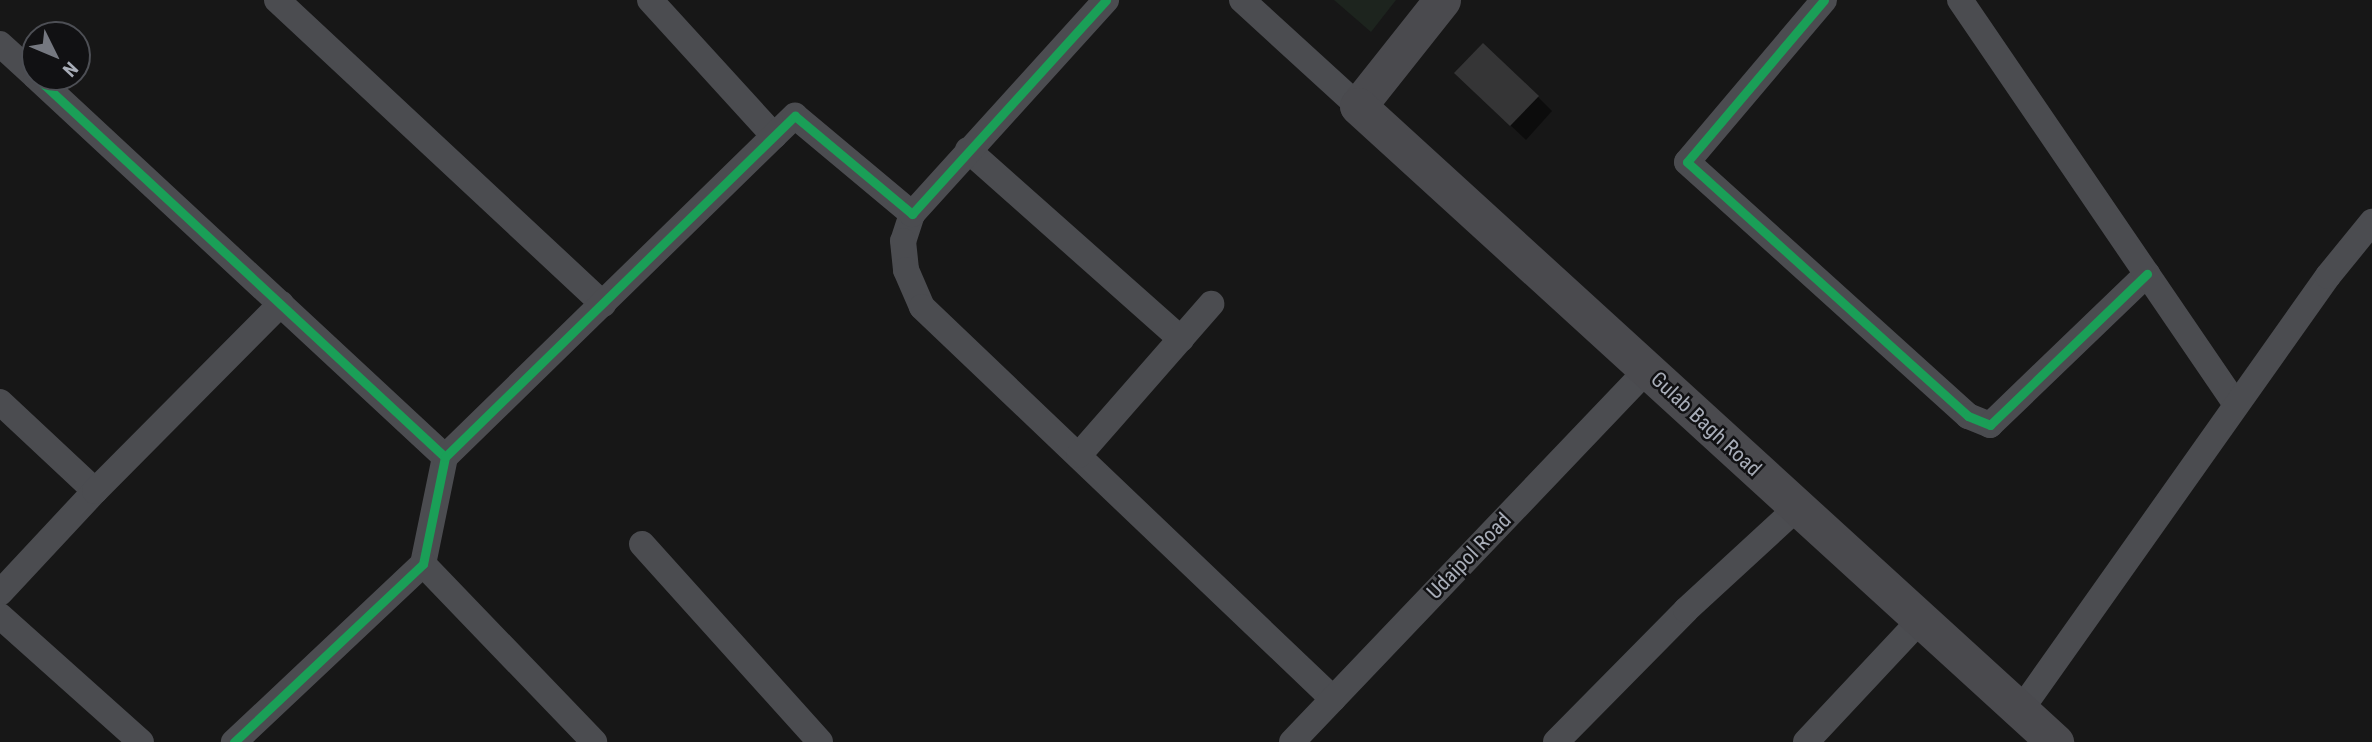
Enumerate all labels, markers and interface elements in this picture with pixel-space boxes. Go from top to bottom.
north arrow [21,21,91,91]
text: N [58,57,83,81]
street label: Gulab Bagh Road [1646,366,1766,482]
street label: Udaipol Road [1422,508,1516,604]

